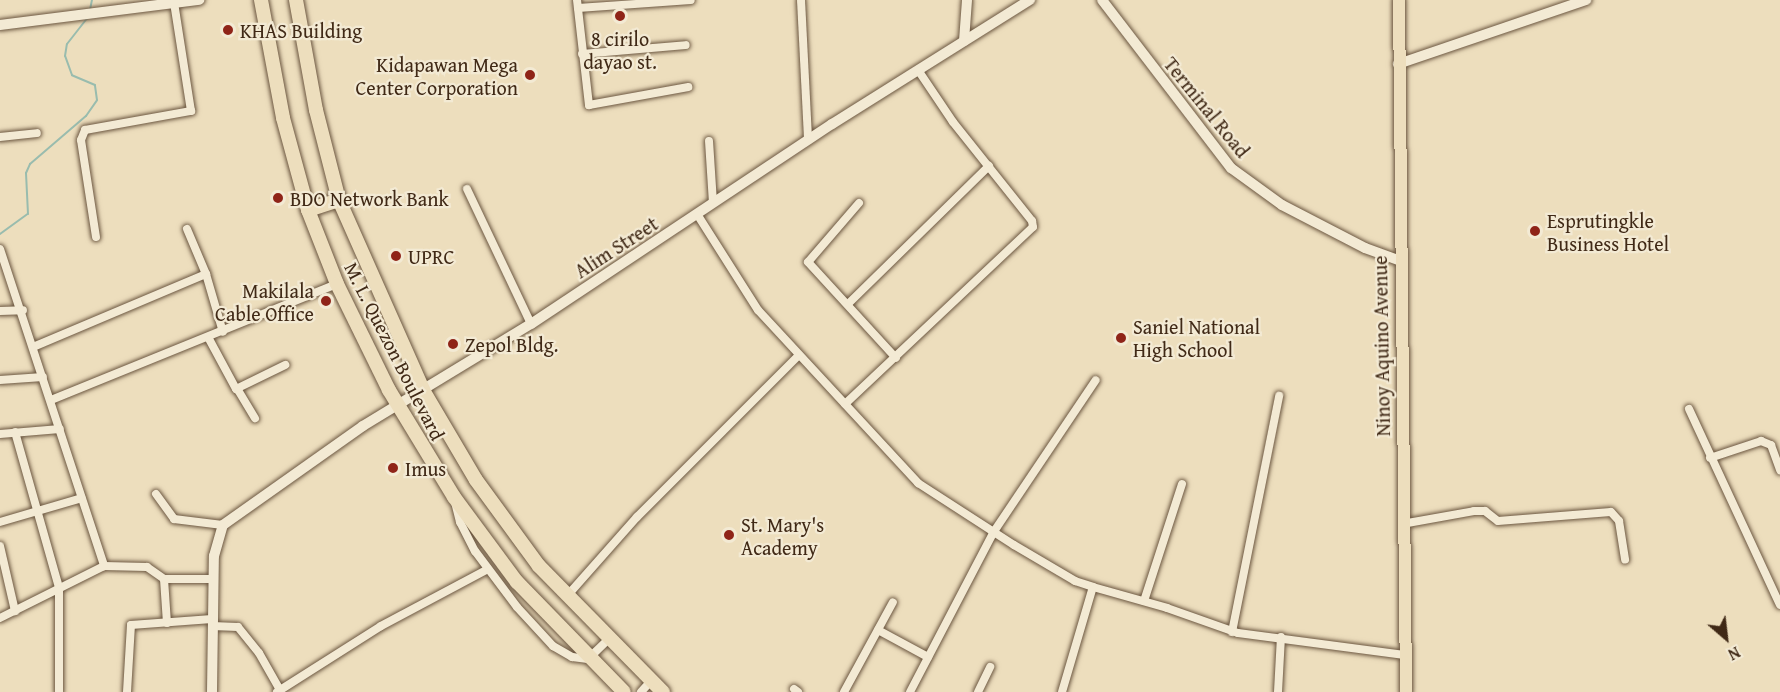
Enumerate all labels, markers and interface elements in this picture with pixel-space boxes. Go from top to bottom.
marker: 8 cirilo dayao st. [613,9,627,23]
place label: KHAS Building [240,18,362,42]
marker: KHAS Building [221,23,235,37]
place label: 8 cirilo dayao st. [583,26,657,73]
place label: Kidapawan Mega Center Corporation [355,52,518,99]
street label: Terminal Road [1159,52,1255,162]
marker: Kidapawan Mega Center Corporation [523,68,537,82]
place label: BDO Network Bank [290,186,449,210]
marker: BDO Network Bank [271,191,285,205]
place label: Esprutingkle Business Hotel [1547,208,1669,255]
street label: Alim Street [570,211,662,283]
marker: Esprutingkle Business Hotel [1528,224,1542,238]
place label: UPRC [408,244,454,268]
marker: UPRC [389,249,403,263]
street label: Ninoy Aquino Avenue [1367,255,1395,437]
street label: M. L. Quezon Boulevard [340,258,450,444]
place label: Makilala Cable Office [215,278,314,325]
marker: Makilala Cable Office [319,294,333,308]
place label: Saniel National High School [1133,314,1260,361]
marker: Saniel National High School [1114,331,1128,345]
place label: Zepol Bldg. [465,332,558,356]
marker: Zepol Bldg. [446,337,460,351]
place label: Imus [405,456,446,480]
marker: Imus [386,461,400,475]
place label: St. Mary's Academy [741,512,824,559]
marker: St. Mary's Academy [722,528,736,542]
north arrow [1696,608,1756,668]
text: N [1724,641,1745,667]

